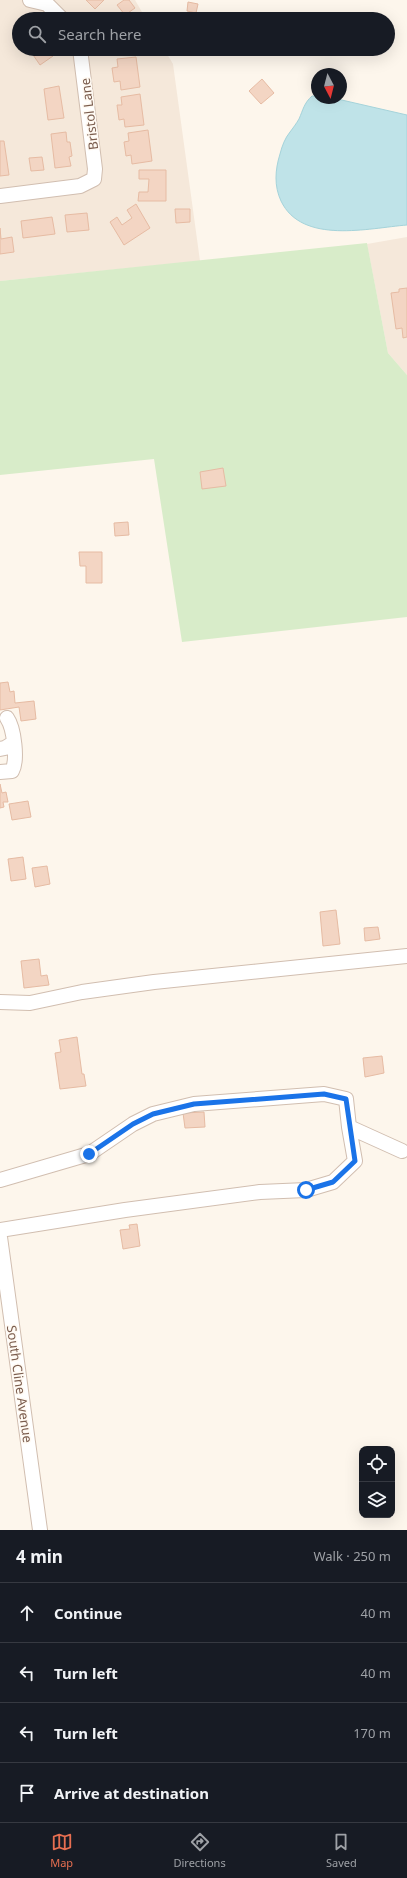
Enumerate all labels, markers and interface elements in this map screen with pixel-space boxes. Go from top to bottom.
search box [12,12,395,56]
icon: search [26,23,48,45]
text: Search here [58,24,141,44]
north arrow [311,68,347,104]
street label: Bristol Lane [76,77,102,151]
route end [80,1145,98,1163]
route start [297,1181,315,1199]
street label: South Cline Avenue [3,1324,37,1444]
map controls [359,1446,395,1518]
button: locate [359,1446,395,1482]
button: layers [359,1482,395,1518]
text: 4 min [16,1545,63,1568]
text: Walk · 250 m [313,1547,391,1565]
icon: ahead [16,1602,38,1624]
text: Continue [54,1603,122,1623]
text: 40 m [361,1604,391,1622]
icon: left [16,1662,38,1684]
text: Turn left [54,1663,118,1683]
text: 40 m [361,1664,391,1682]
icon: left [16,1722,38,1744]
text: Turn left [54,1723,118,1743]
text: 170 m [353,1724,391,1742]
icon: arrive [16,1782,38,1804]
text: Arrive at destination [54,1783,209,1803]
tab: Map [50,1831,73,1870]
tab: Directions [173,1831,226,1870]
tab: Saved [326,1831,357,1870]

